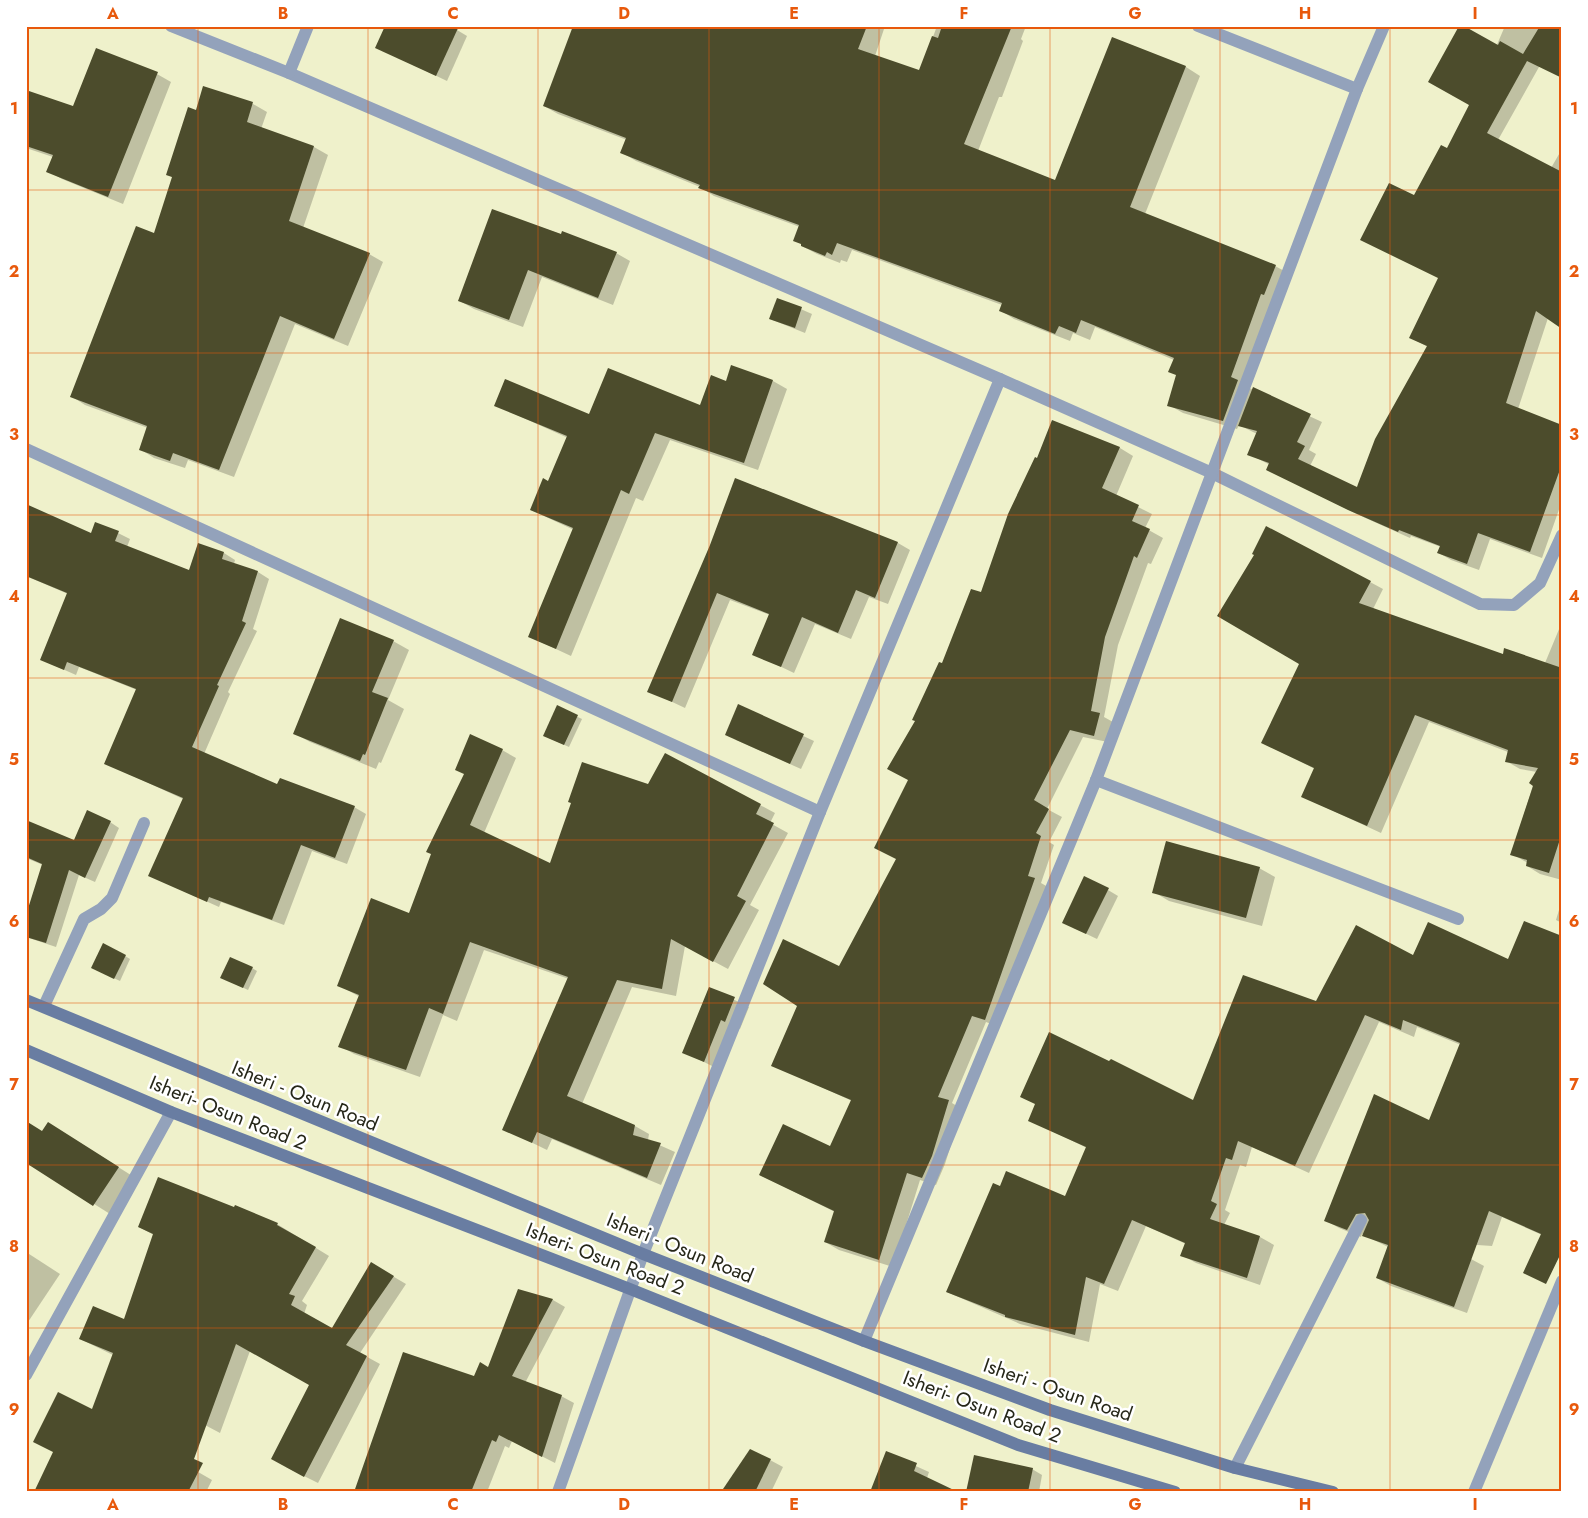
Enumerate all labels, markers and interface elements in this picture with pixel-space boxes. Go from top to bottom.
text: A [106,2,119,25]
text: B [278,2,288,25]
text: C [447,2,459,25]
text: D [618,2,630,25]
text: E [789,2,799,25]
text: F [960,2,968,25]
text: G [1128,2,1142,25]
text: H [1299,2,1311,25]
text: I [1472,2,1478,25]
text: 1 [10,97,18,120]
text: 1 [1570,97,1578,120]
text: 2 [9,260,19,283]
text: 2 [1569,260,1579,283]
text: 3 [9,423,19,446]
text: 3 [1569,423,1579,446]
text: 4 [8,585,20,608]
text: 4 [1568,585,1580,608]
text: 5 [9,748,19,771]
text: 5 [1569,748,1579,771]
text: 6 [9,910,19,933]
text: 6 [1569,910,1579,933]
street label: Isheri - Osun Road [227,1053,383,1139]
street label: Isheri- Osun Road 2 [145,1068,311,1158]
text: 7 [9,1073,19,1096]
text: 7 [1569,1073,1579,1096]
street label: Isheri - Osun Road [602,1205,758,1291]
street label: Isheri- Osun Road 2 [522,1215,688,1303]
text: 8 [9,1235,19,1258]
text: 8 [1569,1235,1579,1258]
street label: Isheri - Osun Road [980,1351,1136,1429]
street label: Isheri- Osun Road 2 [899,1363,1065,1451]
text: 9 [9,1398,19,1421]
text: 9 [1569,1398,1579,1421]
text: A [106,1493,119,1516]
text: B [278,1493,288,1516]
text: C [447,1493,459,1516]
text: D [618,1493,630,1516]
text: E [789,1493,799,1516]
text: F [960,1493,968,1516]
text: G [1128,1493,1142,1516]
text: H [1299,1493,1311,1516]
text: I [1472,1493,1478,1516]

